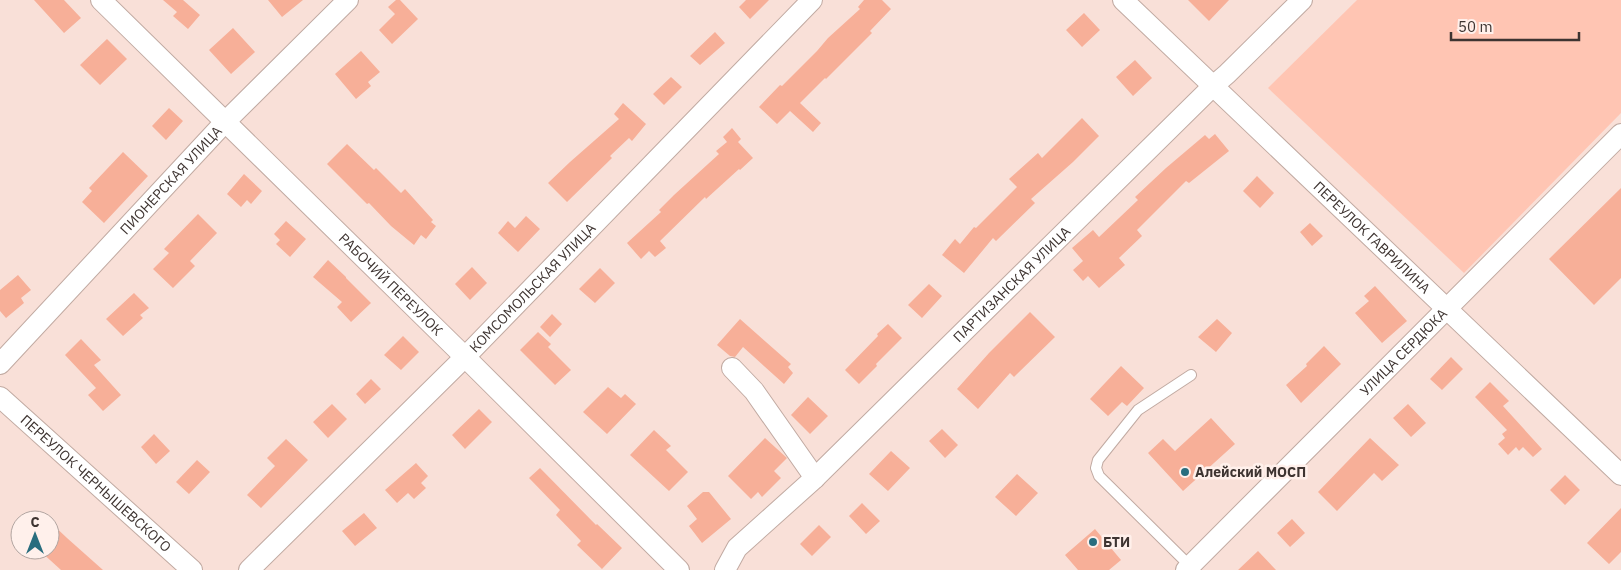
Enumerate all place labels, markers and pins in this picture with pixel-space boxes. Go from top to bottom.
place label: Алейский МОСП [1195,463,1306,481]
marker: Алейский МОСП [1179,466,1191,478]
place label: БТИ [1103,533,1130,551]
marker: БТИ [1087,536,1099,548]

